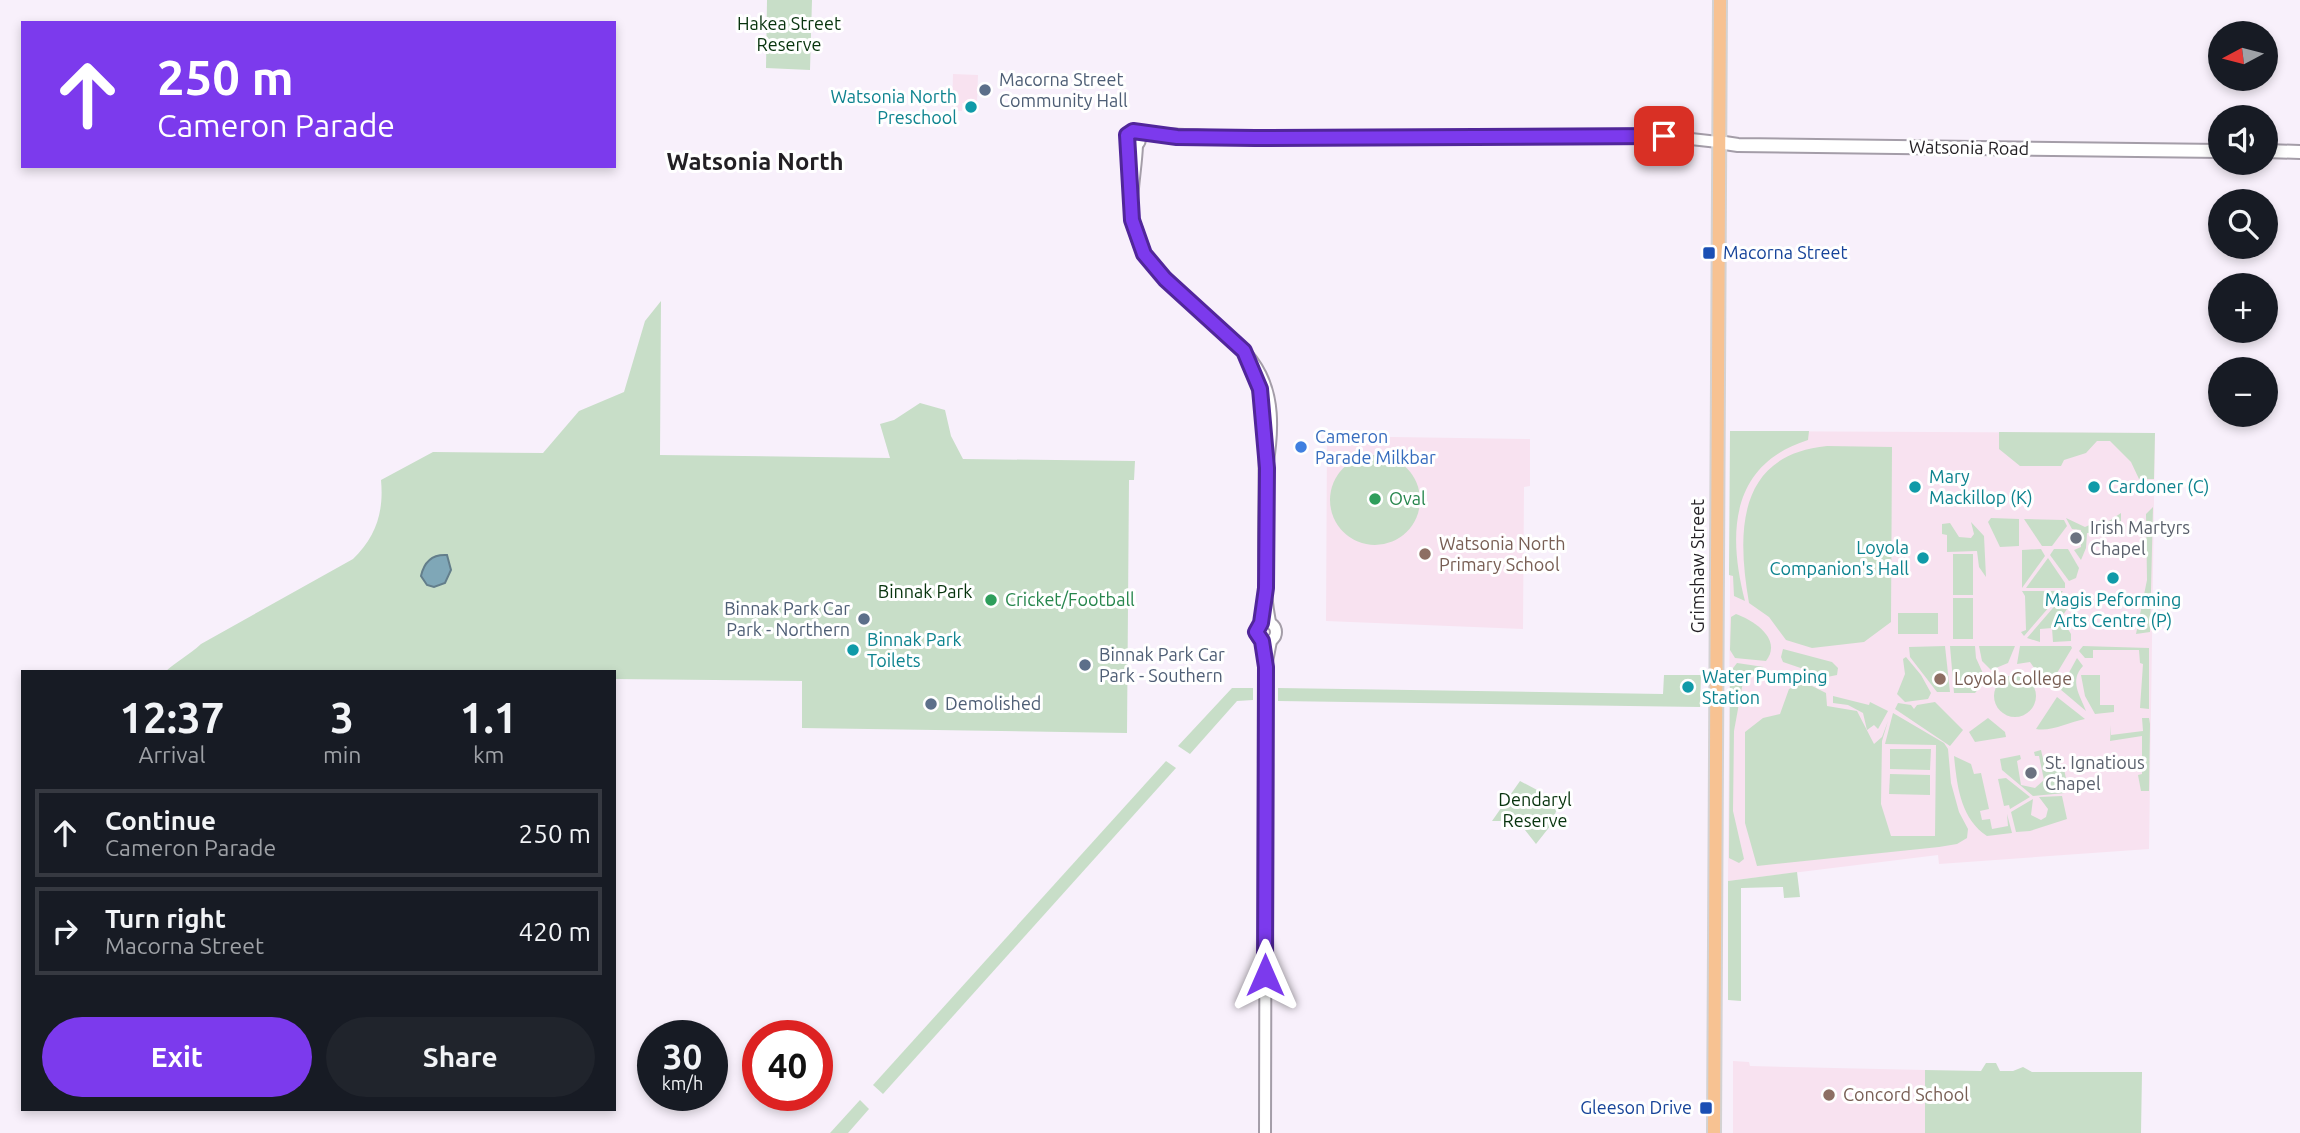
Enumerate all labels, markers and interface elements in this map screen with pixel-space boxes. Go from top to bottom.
park label: Hakea Street Reserve [737,13,841,54]
north arrow [2208,21,2278,91]
map controls [2208,21,2278,427]
icon: ahead [42,49,133,140]
text: 250 m [157,49,294,104]
place label: Macorna Street Community Hall [999,69,1128,110]
marker: Macorna Street Community Hall [977,82,993,98]
place label: Watsonia North Preschool [830,86,957,127]
marker: Watsonia North Preschool [963,99,979,115]
button: sound [2208,105,2278,175]
pin [1634,106,1694,166]
text: Cameron Parade [157,107,395,143]
icon: arrive [1645,117,1683,155]
street label: Watsonia Road [1909,136,2029,158]
district label: Watsonia North [666,148,844,175]
button: search [2208,189,2278,259]
place label: Macorna Street [1723,242,1847,262]
marker: Macorna Street [1701,245,1717,261]
button: + [2208,273,2278,343]
button: − [2208,357,2278,427]
place label: Cameron Parade Milkbar [1315,426,1436,467]
marker: Cameron Parade Milkbar [1293,439,1309,455]
place label: Mary Mackillop (K) [1929,466,2033,508]
place label: Cardoner (C) [2108,476,2209,497]
marker: Mary Mackillop (K) [1907,479,1923,495]
marker: Cardoner (C) [2086,479,2102,495]
place label: Oval [1389,488,1426,508]
marker: Oval [1367,491,1383,507]
street label: Grimshaw Street [1687,499,1707,633]
place label: Irish Martyrs Chapel [2090,517,2190,558]
marker: Irish Martyrs Chapel [2068,530,2084,546]
place label: Watsonia North Primary School [1439,533,1566,574]
place label: Loyola Companion's Hall [1770,537,1909,578]
marker: Watsonia North Primary School [1417,546,1433,562]
marker: Loyola Companion's Hall [1915,550,1931,566]
marker: Magis Peforming Arts Centre (P) [2105,570,2121,586]
park label: Binnak Park [878,581,972,601]
place label: Cricket/Football [1005,589,1135,609]
place label: Magis Peforming Arts Centre (P) [2045,589,2181,631]
marker: Cricket/Football [983,592,999,608]
place label: Binnak Park Car Park - Northern [724,598,850,639]
marker: Binnak Park Car Park - Northern [856,611,872,627]
place label: Binnak Park Toilets [867,629,962,670]
marker: Binnak Park Toilets [845,642,861,658]
place label: Binnak Park Car Park - Southern [1099,644,1225,685]
marker: Binnak Park Car Park - Southern [1077,657,1093,673]
place label: Water Pumping Station [1702,666,1828,707]
place label: Loyola College [1954,668,2072,688]
marker: Loyola College [1932,671,1948,687]
marker: Water Pumping Station [1680,679,1696,695]
place label: Demolished [945,693,1041,713]
text: 12:37 [119,694,224,741]
text: 3 [330,694,354,741]
text: 1.1 [460,694,518,741]
marker: Demolished [923,696,939,712]
text: Arrival [138,742,205,767]
text: min [323,742,361,767]
text: km [473,742,504,767]
place label: St. Ignatious Chapel [2045,752,2145,793]
marker: St. Ignatious Chapel [2023,765,2039,781]
park label: Dendaryl Reserve [1498,789,1572,830]
text: Continue [105,806,216,835]
icon: ahead [46,814,84,852]
text: 250 m [519,819,591,848]
text: Cameron Parade [105,835,276,860]
text: Turn right [105,904,226,933]
icon: right [46,912,84,950]
text: 420 m [519,917,591,946]
text: Macorna Street [105,933,264,958]
position arrow [1228,938,1302,1012]
button: Exit [42,1017,312,1097]
button: Share [326,1017,595,1097]
speed limit sign: 40 [742,1020,833,1111]
text: 30 [663,1036,702,1076]
text: km/h [662,1073,703,1093]
place label: Concord School [1843,1084,1969,1104]
marker: Concord School [1821,1087,1837,1103]
place label: Gleeson Drive [1580,1097,1692,1117]
marker: Gleeson Drive [1698,1100,1714,1116]

